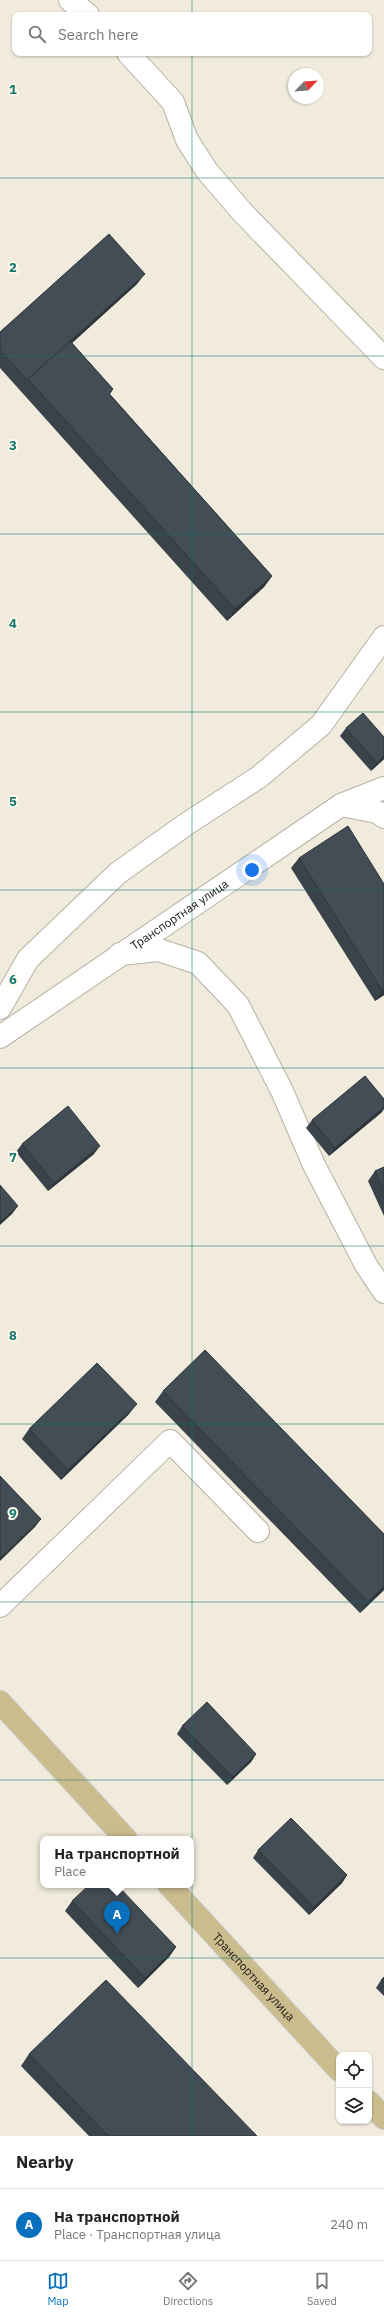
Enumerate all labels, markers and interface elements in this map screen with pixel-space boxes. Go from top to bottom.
search box [12,12,372,56]
icon: search [26,23,48,45]
text: Search here [58,25,138,44]
north arrow [288,68,324,104]
text: 1 [9,81,17,98]
text: 2 [9,259,17,276]
text: 3 [9,437,17,454]
text: 4 [9,615,17,632]
text: 5 [9,793,17,810]
your location [242,860,262,880]
street label: Транспортная улица [127,876,231,953]
text: 6 [9,971,17,988]
text: 7 [9,1149,17,1166]
text: 8 [9,1327,17,1344]
text: 9 [9,1505,17,1522]
popup [40,1836,194,1888]
text: На транспортной [54,1844,180,1863]
text: Place [54,1863,86,1880]
pin: A [104,1901,130,1934]
street label: Транспортная улица [210,1929,299,2025]
map controls [336,2052,372,2124]
button: locate [336,2052,372,2088]
button: layers [336,2088,372,2124]
text: Nearby [16,2151,74,2173]
text: На транспортной [54,2207,180,2226]
text: A [25,2216,33,2233]
text: 240 m [330,2216,368,2233]
text: Place · Транспортная улица [54,2226,221,2243]
tab: Map [47,2270,69,2308]
tab: Directions [163,2270,213,2308]
tab: Saved [307,2270,337,2308]

